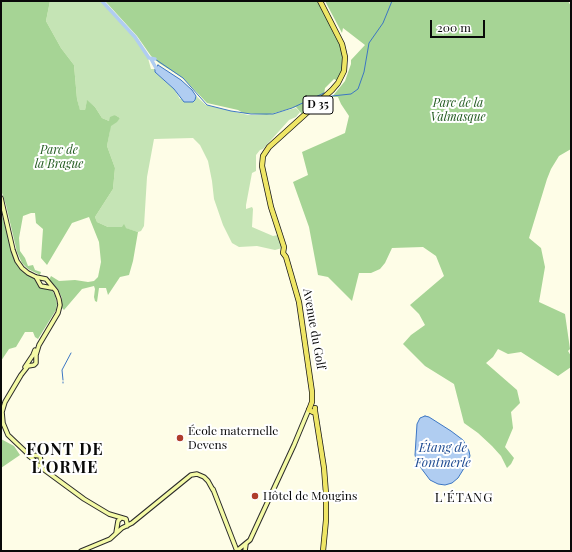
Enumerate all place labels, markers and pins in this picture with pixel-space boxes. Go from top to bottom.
place label: École maternelle Devens [188,424,278,452]
marker: École maternelle Devens [175,433,185,443]
place label: Hôtel de Mougins [263,489,357,503]
marker: Hôtel de Mougins [250,491,260,501]

